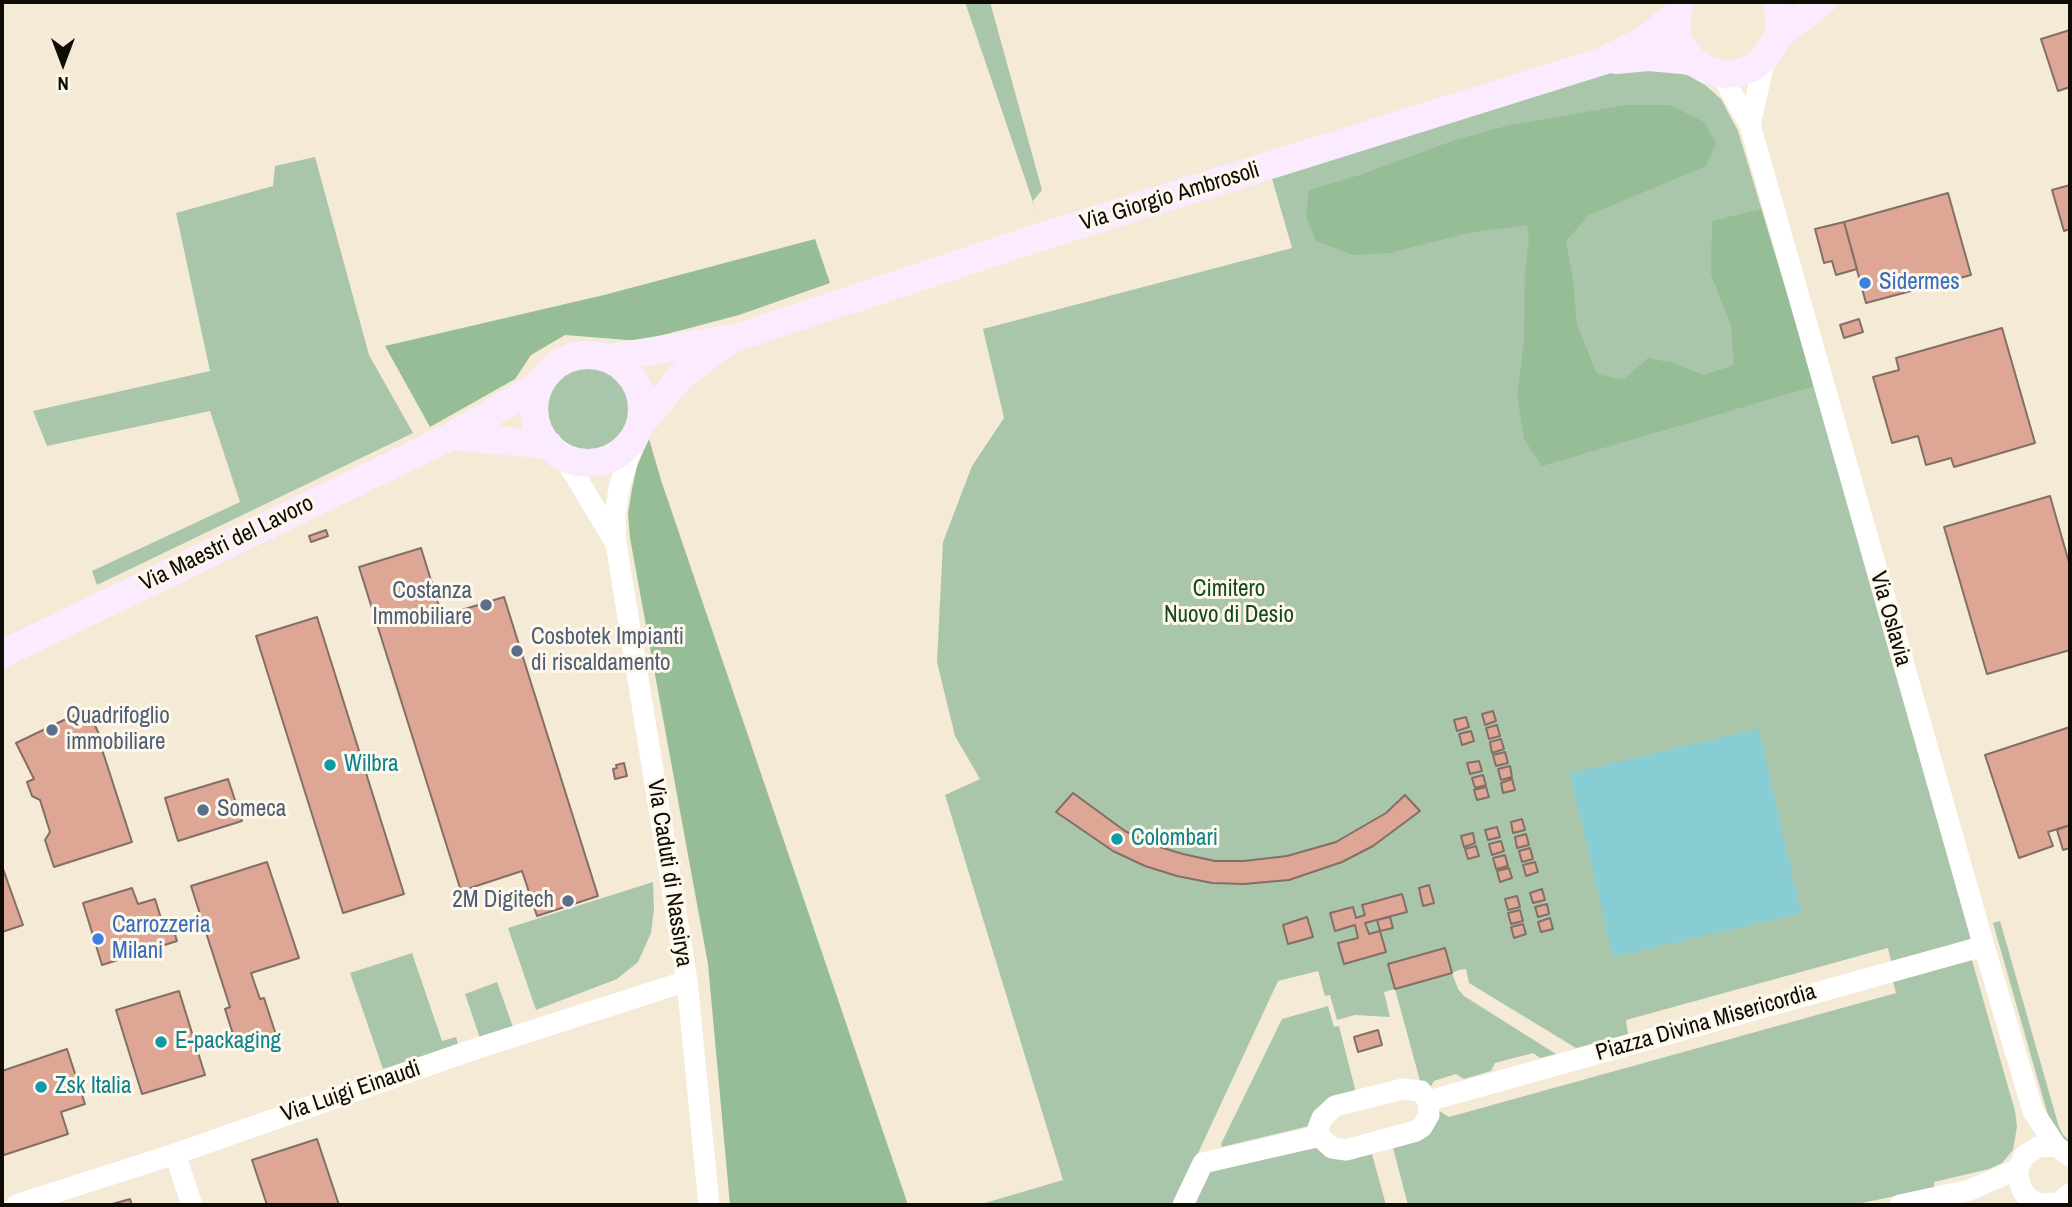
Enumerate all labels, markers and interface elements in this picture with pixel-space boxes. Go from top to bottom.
north arrow [28,28,98,98]
text: N [57,71,69,97]
street label: Via Giorgio Ambrosoli [1077,157,1263,237]
place label: Sidermes [1879,269,1960,297]
marker: Sidermes [1857,275,1873,291]
street label: Via Maestri del Lavoro [136,490,318,598]
street label: Via Oslavia [1863,568,1917,670]
park label: Cimitero Nuovo di Desio [1164,576,1294,630]
place label: Costanza Immobiliare [372,578,472,632]
marker: Costanza Immobiliare [478,597,494,613]
place label: Cosbotek Impianti di riscaldamento [531,624,684,678]
marker: Cosbotek Impianti di riscaldamento [509,643,525,659]
place label: Quadrifoglio immobiliare [66,703,170,757]
marker: Quadrifoglio immobiliare [44,722,60,738]
place label: Wilbra [344,751,398,779]
marker: Wilbra [322,757,338,773]
street label: Via Caduti di Nassirya [641,777,697,969]
place label: Someca [217,796,286,824]
marker: Someca [195,802,211,818]
place label: Colombari [1131,825,1218,853]
marker: Colombari [1109,831,1125,847]
place label: 2M Digitech [452,887,554,915]
marker: 2M Digitech [560,893,576,909]
place label: Carrozzeria Milani [112,912,211,966]
marker: Carrozzeria Milani [90,931,106,947]
street label: Piazza Divina Misericordia [1593,978,1819,1068]
place label: E-packaging [175,1028,281,1056]
marker: E-packaging [153,1034,169,1050]
street label: Via Luigi Einaudi [278,1055,424,1129]
place label: Zsk Italia [55,1073,132,1101]
marker: Zsk Italia [33,1079,49,1095]

